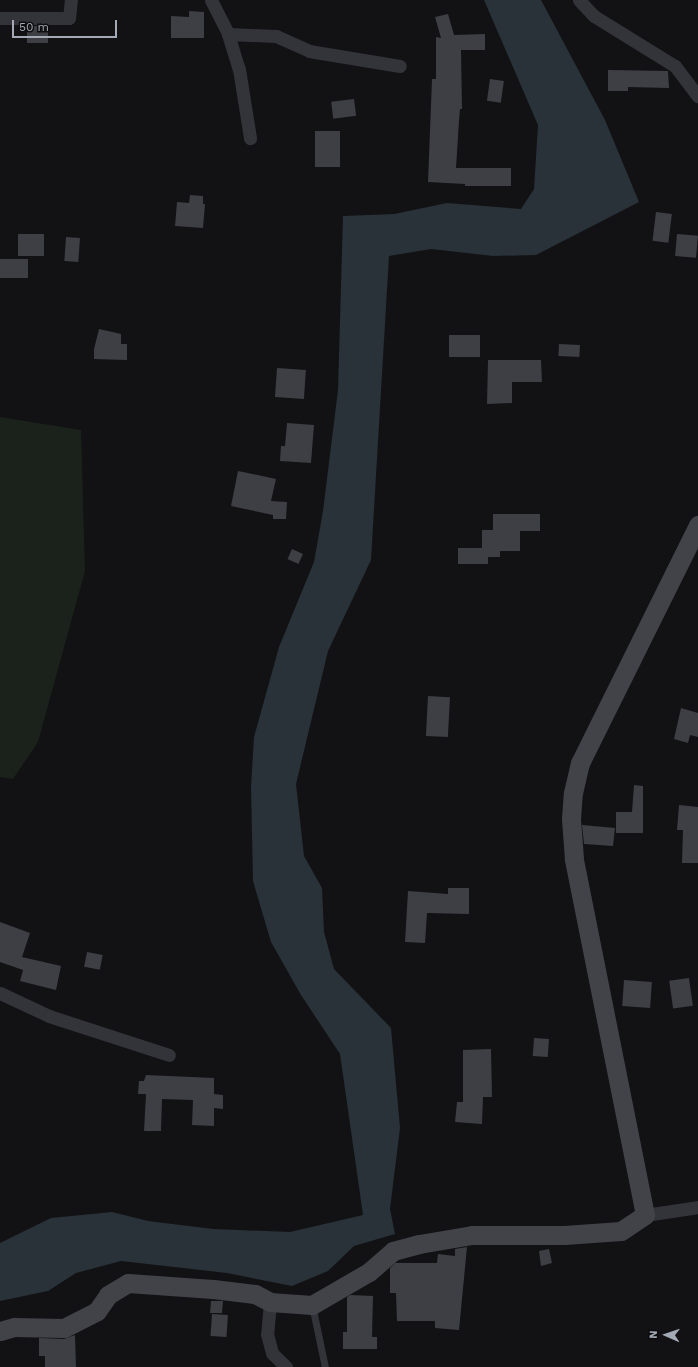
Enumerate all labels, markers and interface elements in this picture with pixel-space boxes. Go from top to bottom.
scale bar [14,12,119,38]
text: 50 m [19,20,49,34]
north arrow [646,1315,686,1355]
text: N [647,1330,660,1339]

